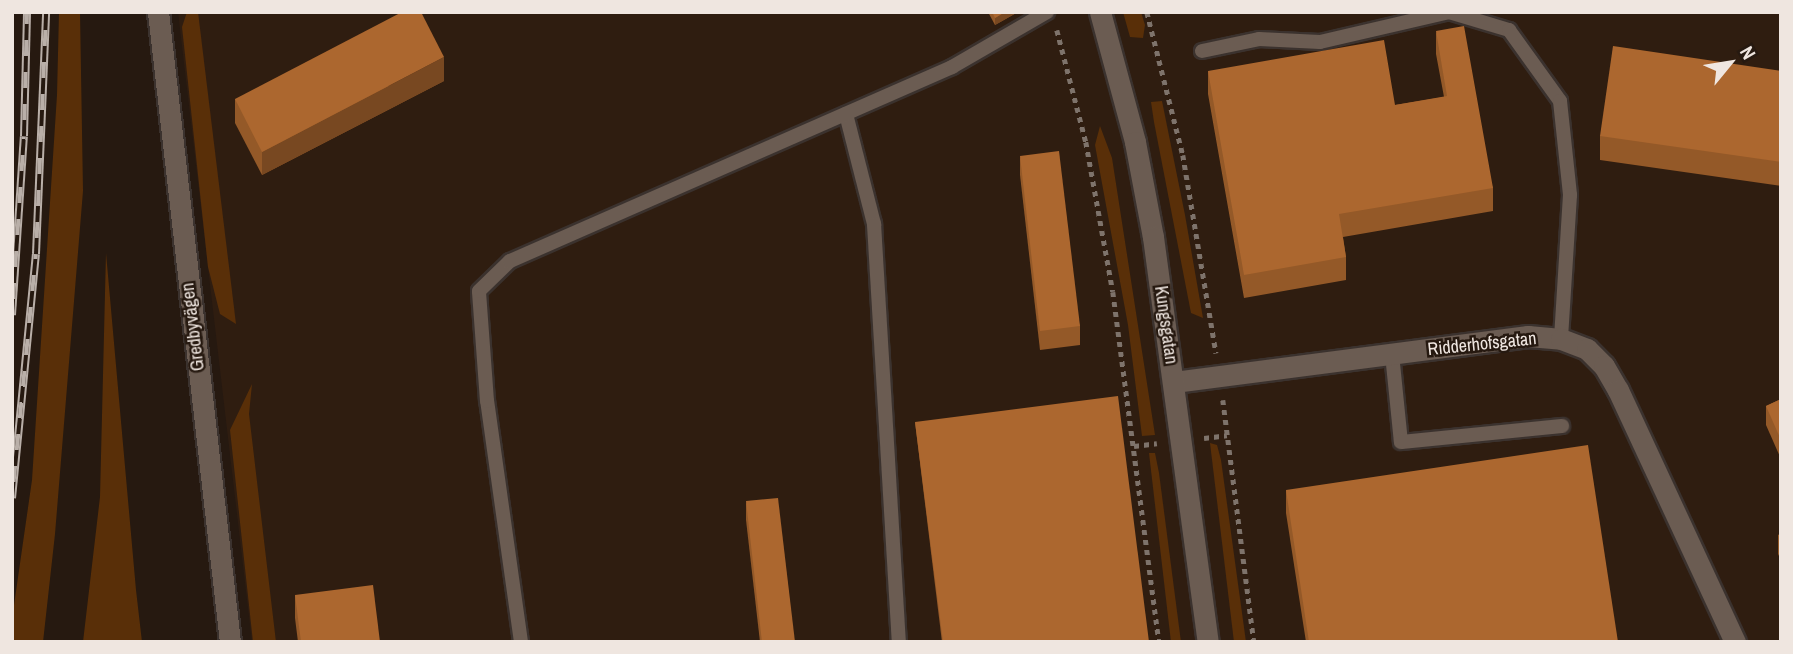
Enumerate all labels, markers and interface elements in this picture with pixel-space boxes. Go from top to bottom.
north arrow [1695,28,1765,98]
text: N [1734,41,1762,64]
street label: Gredbyvägen [177,282,209,372]
street label: Kungsgatan [1150,284,1182,366]
street label: Ridderhofsgatan [1427,328,1537,360]

